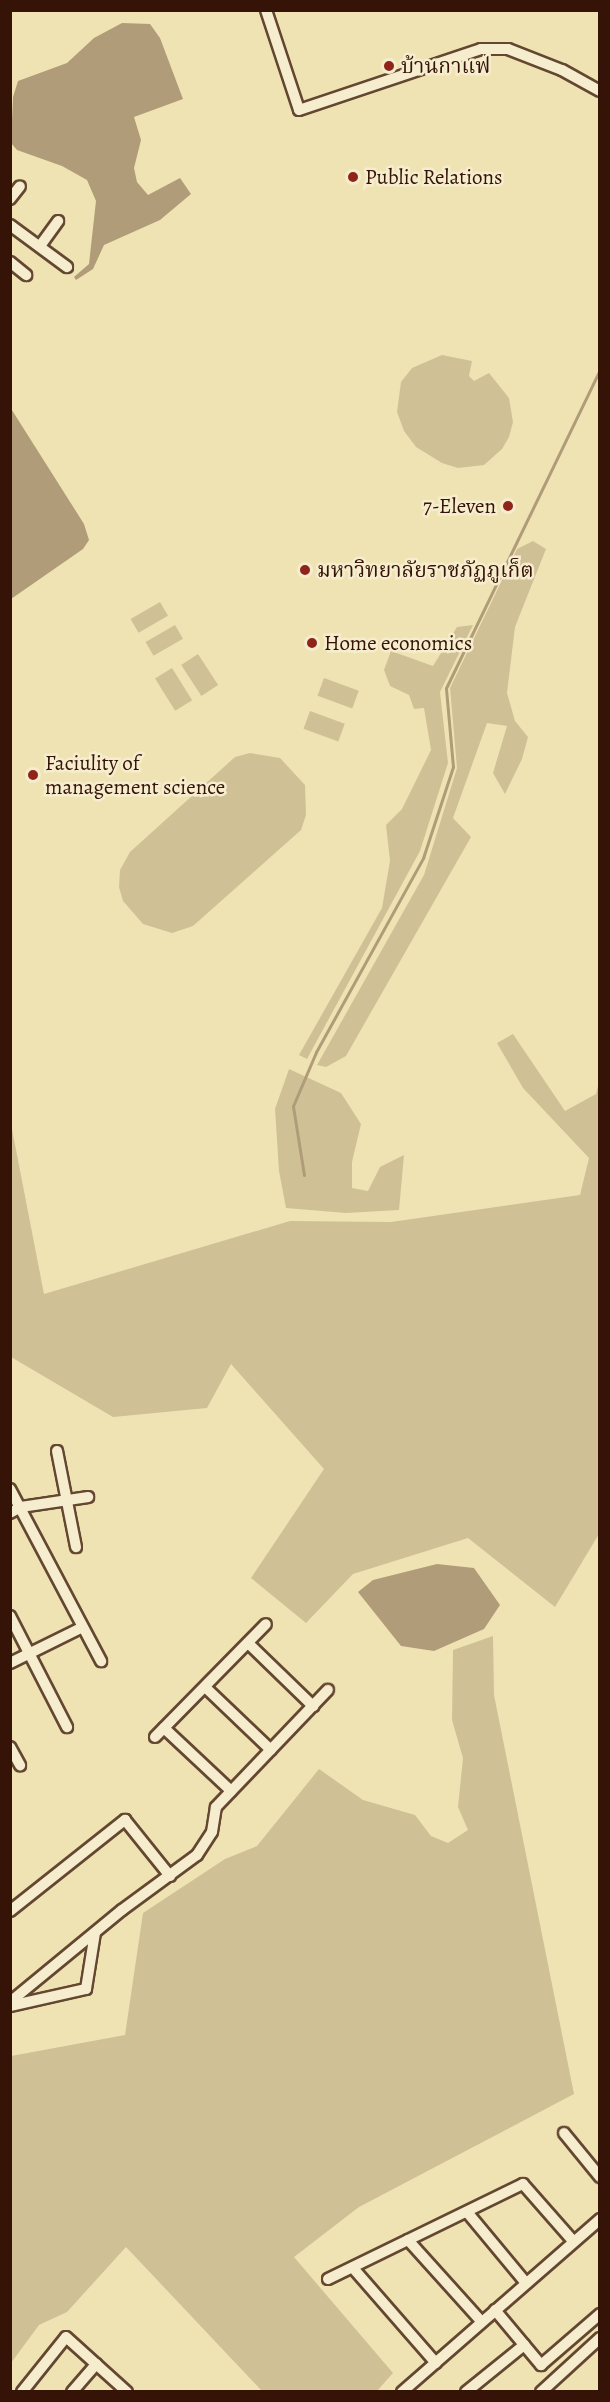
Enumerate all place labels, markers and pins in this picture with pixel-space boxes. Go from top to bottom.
place label: บ้านกาแฟ [401,53,490,79]
marker: บ้านกาแฟ [382,59,396,73]
place label: Public Relations [365,164,502,190]
marker: Public Relations [346,170,360,184]
place label: 7-Eleven [423,493,496,519]
marker: 7-Eleven [501,499,515,513]
place label: มหาวิทยาลัยราชภัฏภูเก็ต [317,557,534,583]
marker: มหาวิทยาลัยราชภัฏภูเก็ต [298,563,312,577]
place label: Home economics [324,630,472,656]
marker: Home economics [305,636,319,650]
place label: Faciulity of management science [45,750,225,800]
marker: Faciulity of management science [26,768,40,782]

